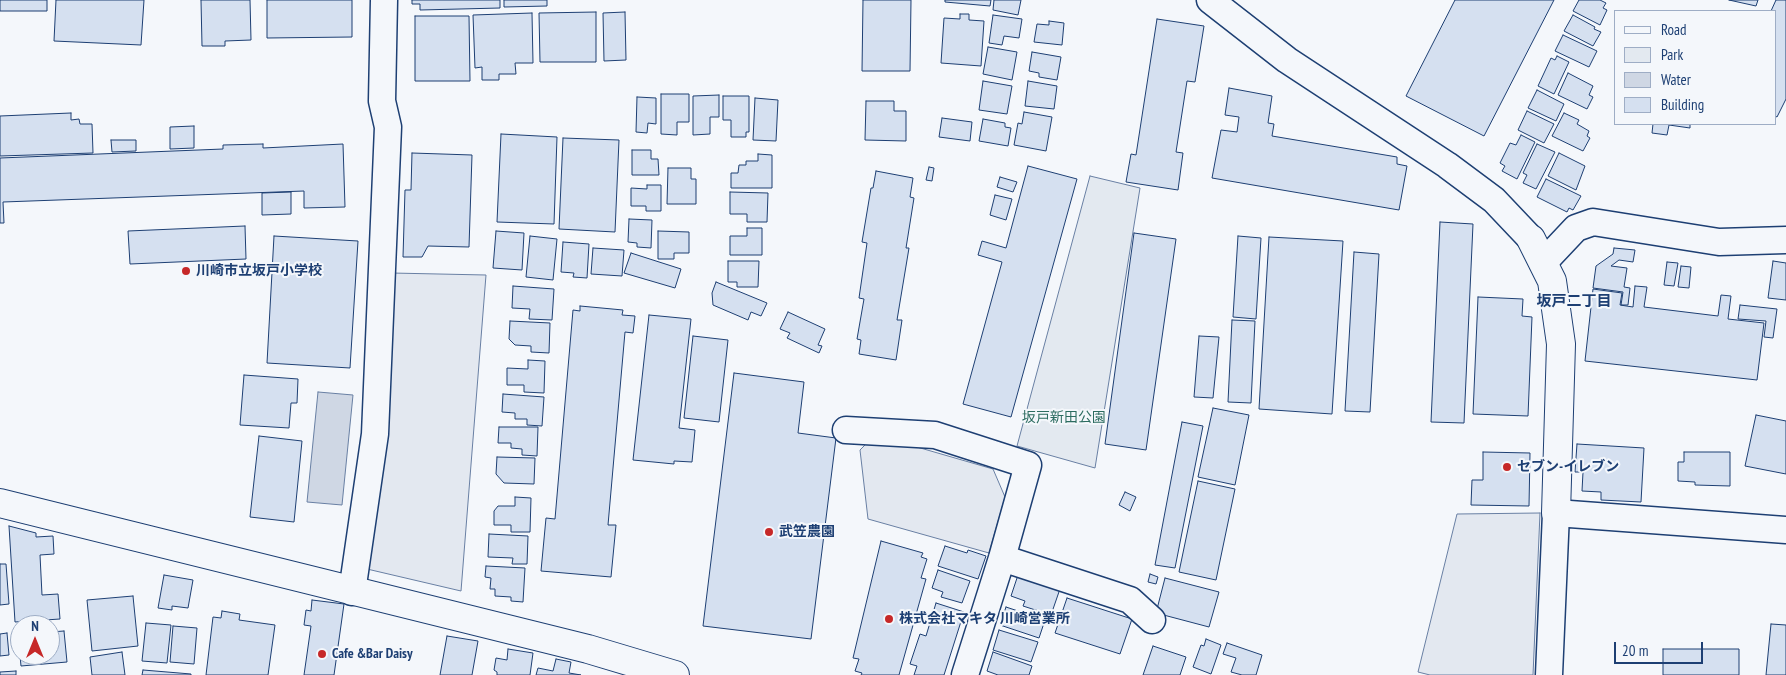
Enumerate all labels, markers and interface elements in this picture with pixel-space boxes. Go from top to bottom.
legend [1614,10,1776,125]
text: Road [1661,20,1687,39]
text: Park [1661,45,1683,64]
text: Water [1661,70,1691,89]
text: Building [1661,95,1704,114]
place label: 川崎市立坂戸小学校 [196,263,322,279]
marker: 川崎市立坂戸小学校 [180,265,192,277]
district label: 坂戸二丁目 [1537,293,1611,311]
park label: 坂戸新田公園 [1022,410,1106,426]
place label: セブン-イレブン [1517,459,1619,475]
marker: セブン-イレブン [1501,461,1513,473]
place label: 武笠農園 [779,524,835,540]
marker: 武笠農園 [763,526,775,538]
place label: 株式会社マキタ 川崎営業所 [899,611,1070,627]
marker: 株式会社マキタ 川崎営業所 [883,613,895,625]
north arrow [10,615,60,665]
text: N [31,617,39,635]
scale bar [1616,632,1705,664]
text: 20 m [1622,641,1648,660]
place label: Cafe &Bar Daisy [332,646,413,662]
marker: Cafe &Bar Daisy [316,648,328,660]

